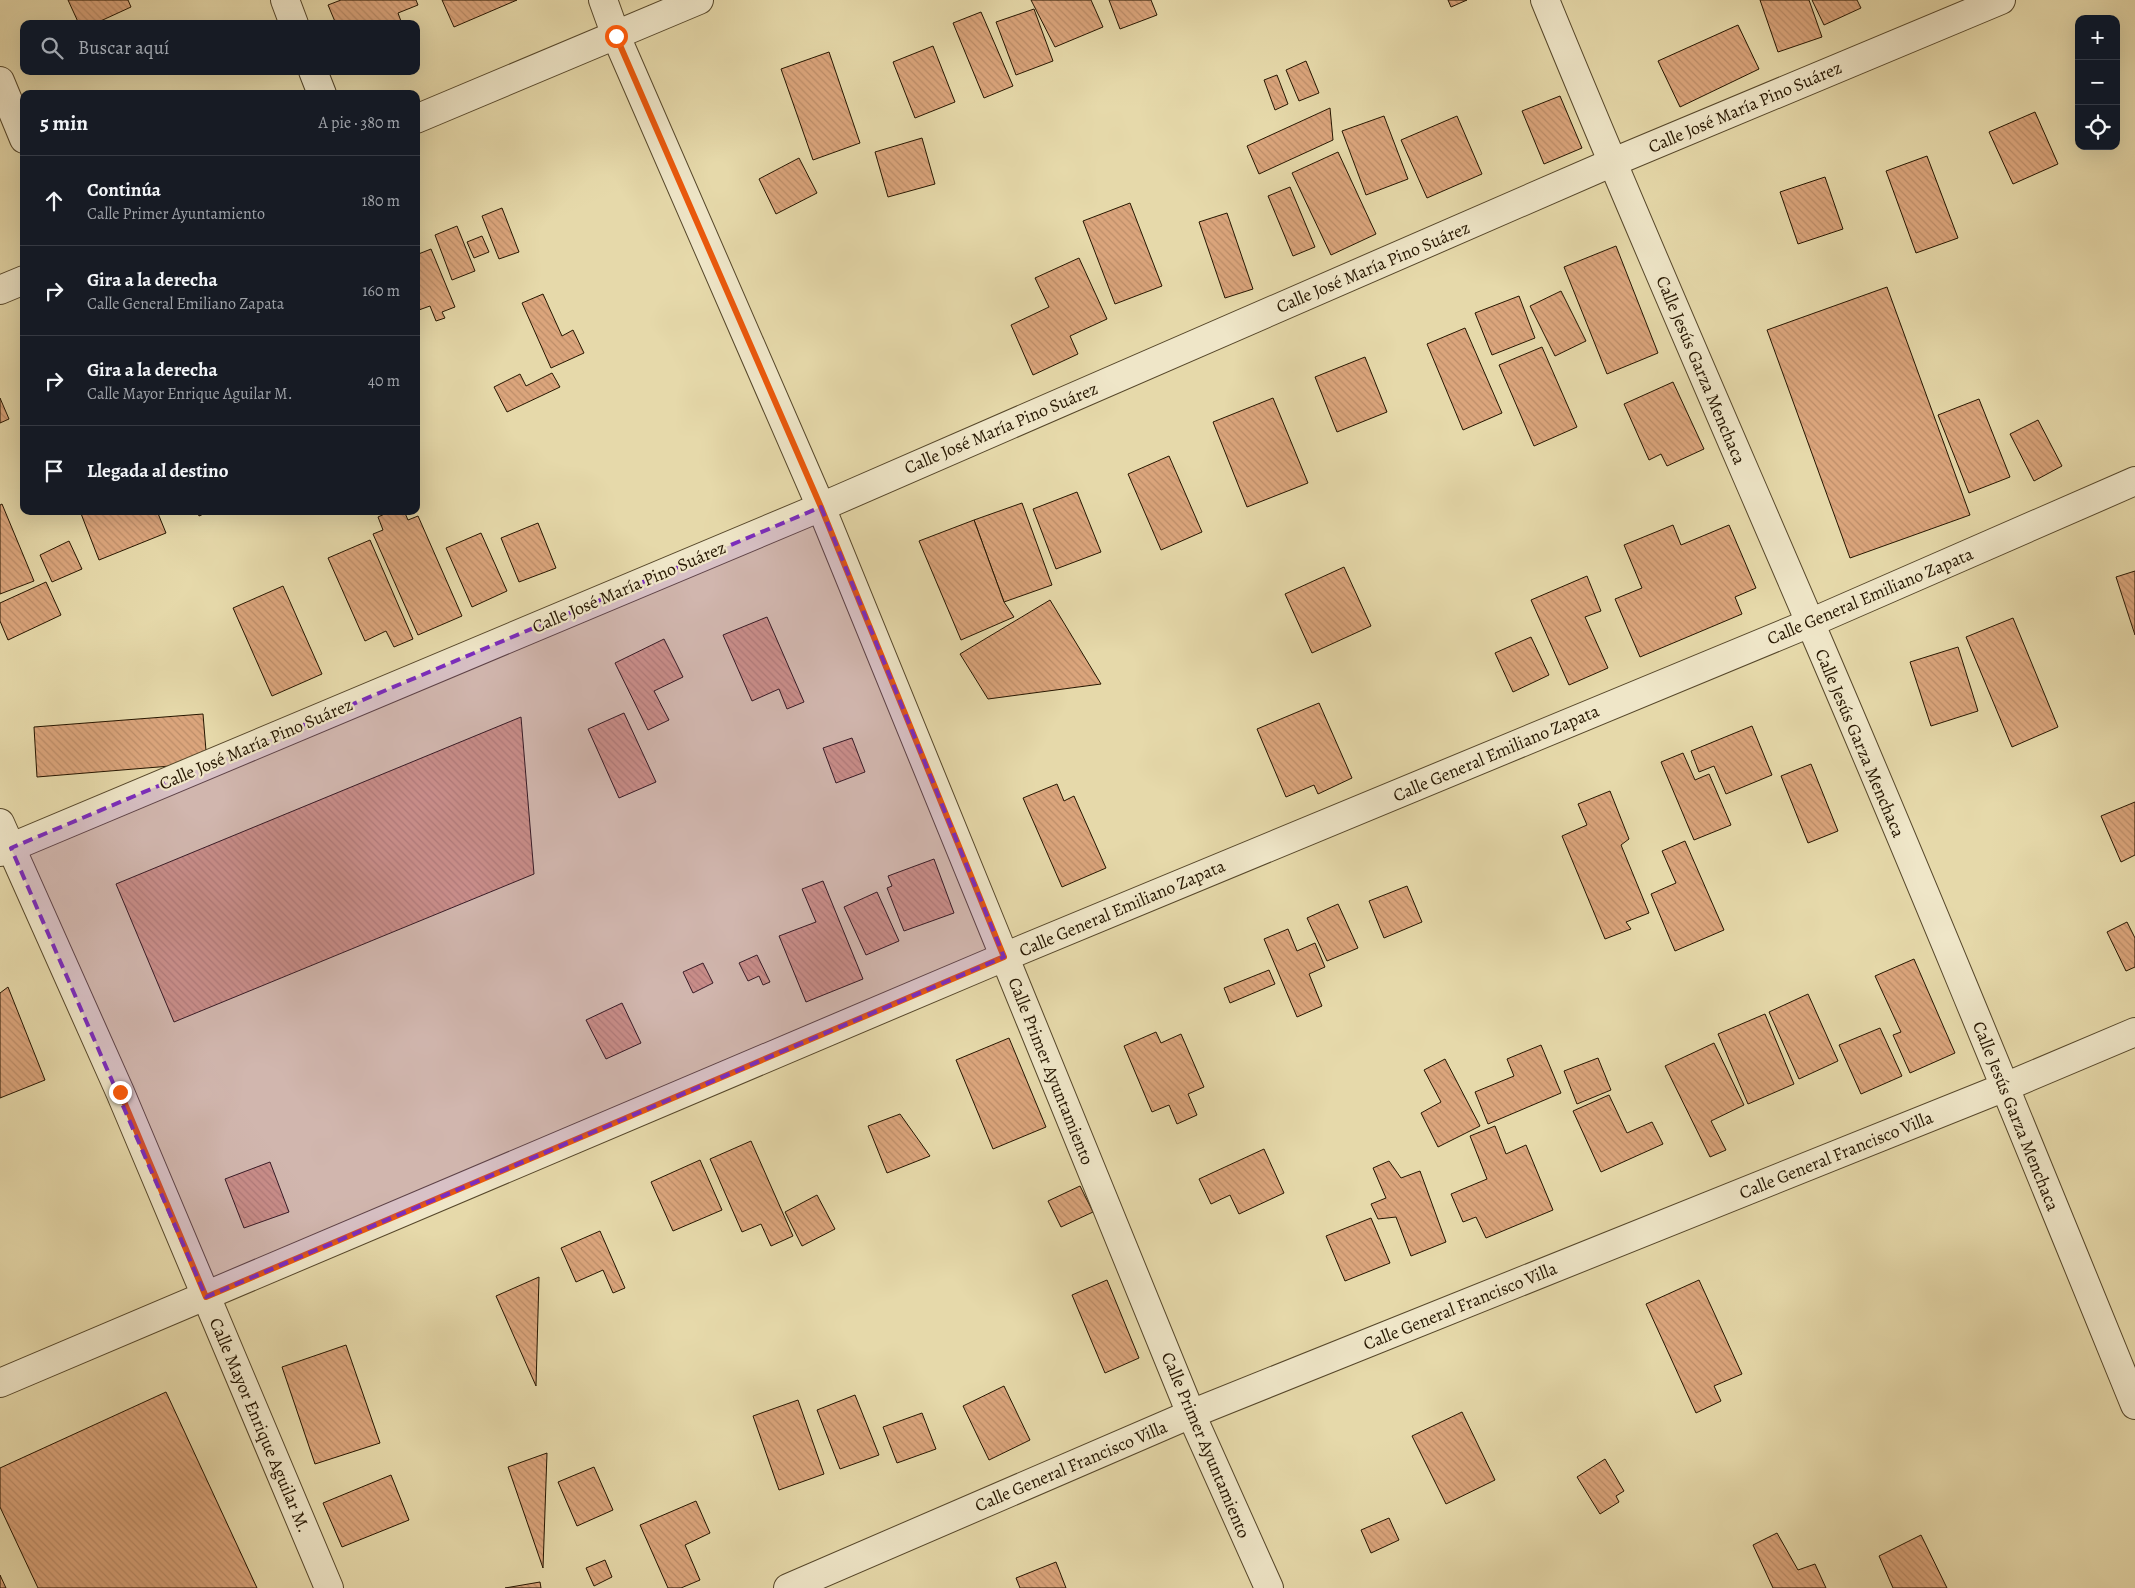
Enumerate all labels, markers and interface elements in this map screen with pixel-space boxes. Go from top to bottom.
map controls [2075,15,2120,150]
button: + [2075,15,2120,60]
search box [20,20,420,75]
route start [605,25,628,48]
icon: search [38,34,66,62]
text: Buscar aquí [78,35,169,61]
street label: Calle José María Pino Suárez [1644,55,1846,159]
button: − [2075,60,2120,105]
button: locate [2075,105,2120,150]
text: 5 min [40,109,88,137]
text: A pie · 380 m [318,112,400,134]
text: Continúa [87,177,161,203]
icon: ahead [40,187,68,215]
text: 180 m [362,190,400,212]
text: Calle Primer Ayuntamiento [87,203,265,225]
street label: Calle José María Pino Suárez [1272,215,1474,319]
text: Gira a la derecha [87,267,218,293]
street label: Calle Jesús Garza Menchaca [1650,272,1752,469]
icon: right [40,277,68,305]
text: 160 m [362,280,400,302]
text: Calle General Emiliano Zapata [87,293,284,315]
text: Gira a la derecha [87,357,218,383]
icon: right [40,367,68,395]
text: 40 m [368,370,400,392]
street label: Calle José María Pino Suárez [900,376,1102,480]
text: Calle Mayor Enrique Aguilar M. [87,383,293,405]
icon: arrive [40,457,68,485]
text: Llegada al destino [87,458,229,484]
street label: Calle José María Pino Suárez [528,535,730,639]
street label: Calle General Emiliano Zapata [1763,541,1977,650]
street label: Calle Jesús Garza Menchaca [1809,645,1911,842]
street label: Calle José María Pino Suárez [155,692,357,796]
street label: Calle General Emiliano Zapata [1389,698,1603,807]
street label: Calle General Emiliano Zapata [1015,853,1229,962]
street label: Calle Primer Ayuntamiento [1002,974,1100,1168]
street label: Calle Jesús Garza Menchaca [1967,1018,2065,1215]
route end [109,1081,132,1104]
street label: Calle General Francisco Villa [1736,1105,1937,1205]
street label: Calle General Francisco Villa [1360,1256,1561,1356]
street label: Calle Mayor Enrique Aguilar M. [204,1314,316,1536]
street label: Calle Primer Ayuntamiento [1156,1348,1256,1542]
street label: Calle General Francisco Villa [971,1414,1171,1517]

